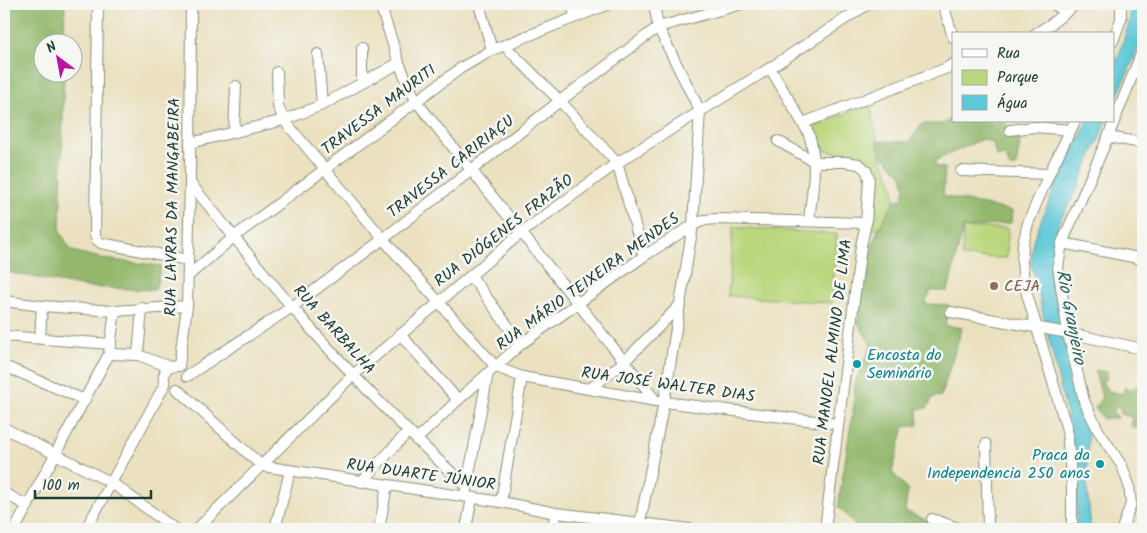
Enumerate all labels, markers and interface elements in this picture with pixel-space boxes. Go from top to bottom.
north arrow [32,32,82,82]
legend [952,32,1114,122]
text: N [42,36,61,59]
text: Rua [997,42,1020,66]
street label: TRAVESSA MAURITI [316,58,442,162]
text: Parque [997,66,1038,90]
text: Água [997,92,1028,116]
street label: RUA LAVRAS DA MANGABEIRA [159,97,187,317]
street label: TRAVESSA CARIRIAÇU [382,109,520,225]
street label: RUA DIÓGENES FRAZÃO [429,168,579,294]
street label: RUA MÁRIO TEIXEIRA MENDES [491,206,685,357]
street label: RUA MANOEL ALMINO DE LIMA [807,237,859,467]
water label: Rio Granjeiro [1047,267,1094,369]
place label: CEJA [1004,274,1040,299]
street label: RUA BARBALHA [287,279,381,381]
marker: CEJA [988,280,1000,292]
place label: Encosta do Seminário [867,343,941,386]
marker: Encosta do Seminário [851,358,863,370]
street label: RUA JOSÉ WALTER DIAS [580,360,757,410]
place label: Praca da Independencia 250 anos [927,443,1090,486]
street label: RUA DUARTE JÚNIOR [345,452,497,498]
marker: Praca da Independencia 250 anos [1094,458,1106,470]
scale bar [35,468,151,500]
text: 100 m [42,474,80,498]

